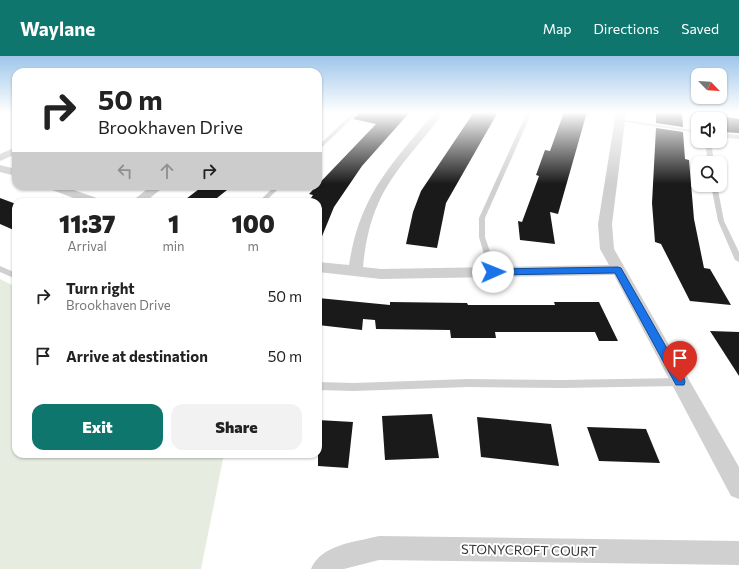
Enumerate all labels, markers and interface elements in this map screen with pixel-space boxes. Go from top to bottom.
text: Waylane [20,17,95,40]
text: Map [543,20,572,37]
text: Directions [594,20,659,37]
text: Saved [681,20,719,37]
north arrow [691,68,727,104]
map controls [691,68,727,192]
text: 50 m [98,82,163,116]
icon: right [32,84,84,136]
button: sound [691,112,727,148]
text: Brookhaven Drive [98,116,243,138]
button: search [691,156,727,192]
icon: left [114,160,136,182]
icon: ahead [156,160,178,182]
icon: right [198,160,220,182]
text: 11:37 [59,209,115,238]
text: 1 [168,209,179,238]
text: 100 [232,209,275,238]
text: Arrival [68,238,107,254]
text: min [162,238,185,254]
text: m [248,238,259,254]
position arrow [472,251,514,293]
text: Turn right [66,279,135,297]
icon: right [32,285,54,307]
text: 50 m [268,287,302,305]
text: Brookhaven Drive [66,297,171,313]
pin [663,341,697,382]
icon: arrive [32,345,54,367]
text: Arrive at destination [66,347,208,365]
text: 50 m [268,347,302,365]
icon: arrive [669,347,691,369]
button: Exit [32,404,163,450]
button: Share [171,404,302,450]
street label: STONYCROFT COURT [461,541,597,559]

